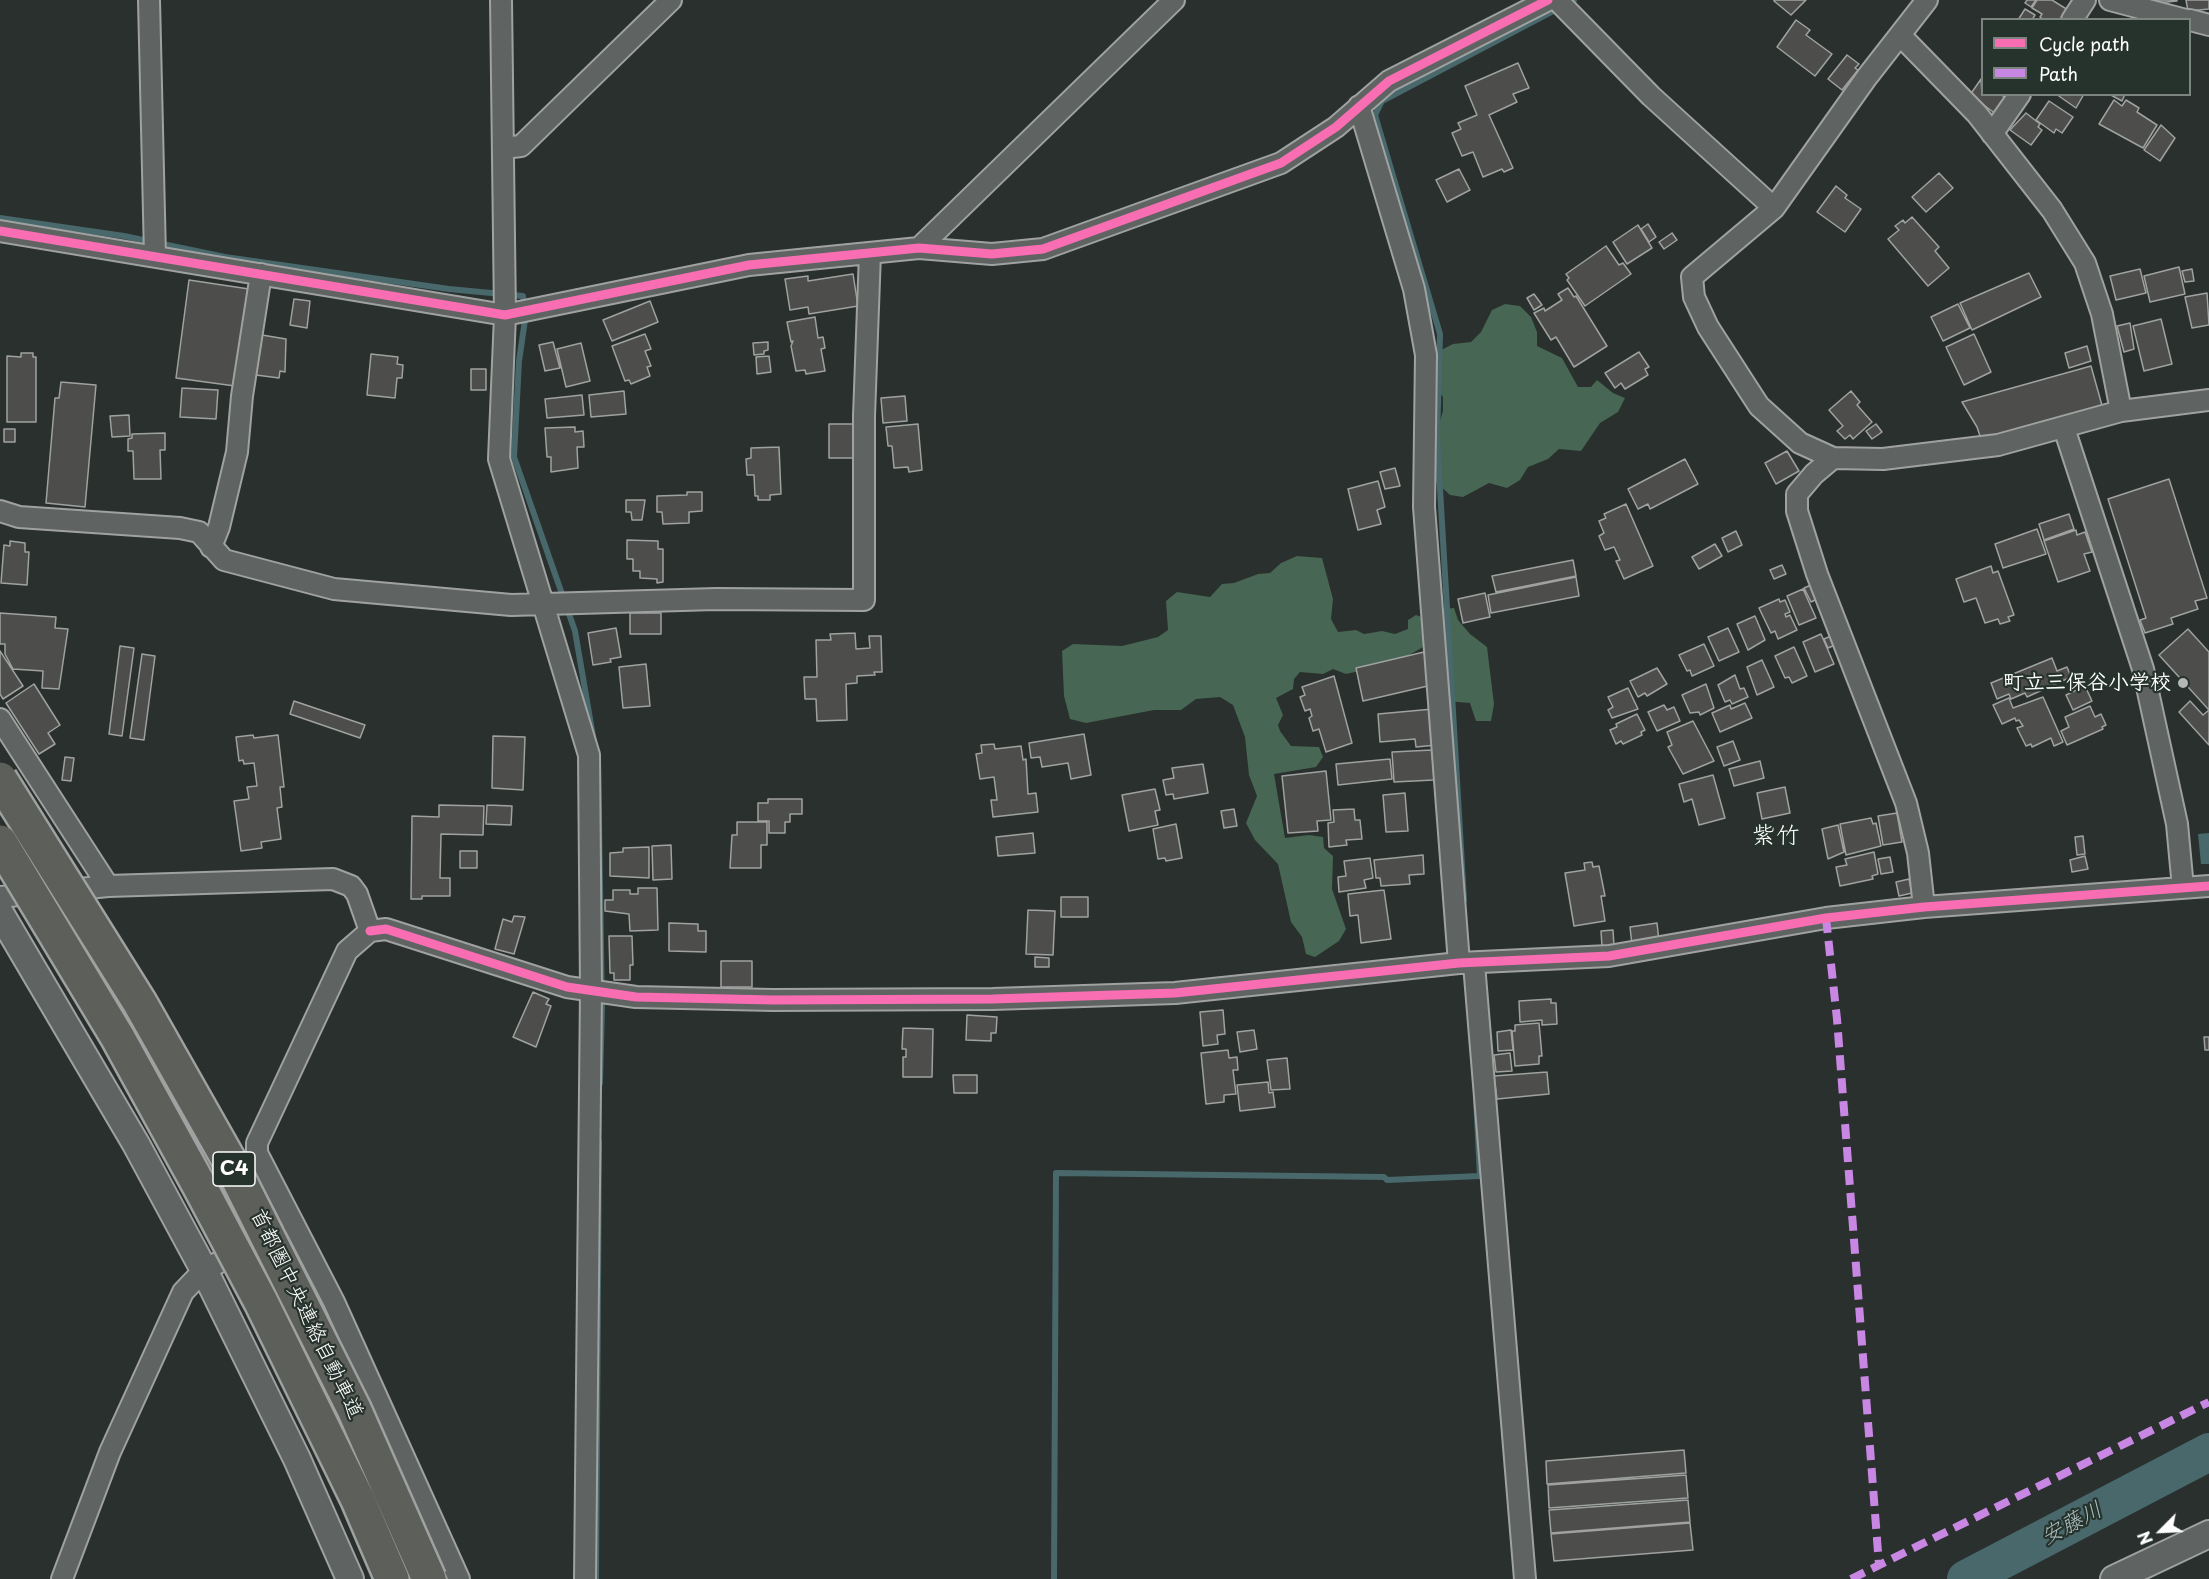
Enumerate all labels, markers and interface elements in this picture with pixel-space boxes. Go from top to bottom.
legend [1981,18,2191,96]
text: Cycle path [2039,30,2130,57]
text: Path [2039,60,2078,87]
place label: 町立三保谷小学校 [2003,670,2171,696]
marker: 町立三保谷小学校 [2176,676,2190,690]
district label: 紫竹 [1752,822,1800,850]
road number: C4 [213,1152,255,1186]
street label: 首都圏中央連絡自動車道 [244,1205,368,1423]
water label: 安藤川 [2037,1497,2107,1551]
north arrow [2131,1501,2191,1561]
text: N [2131,1528,2158,1549]

